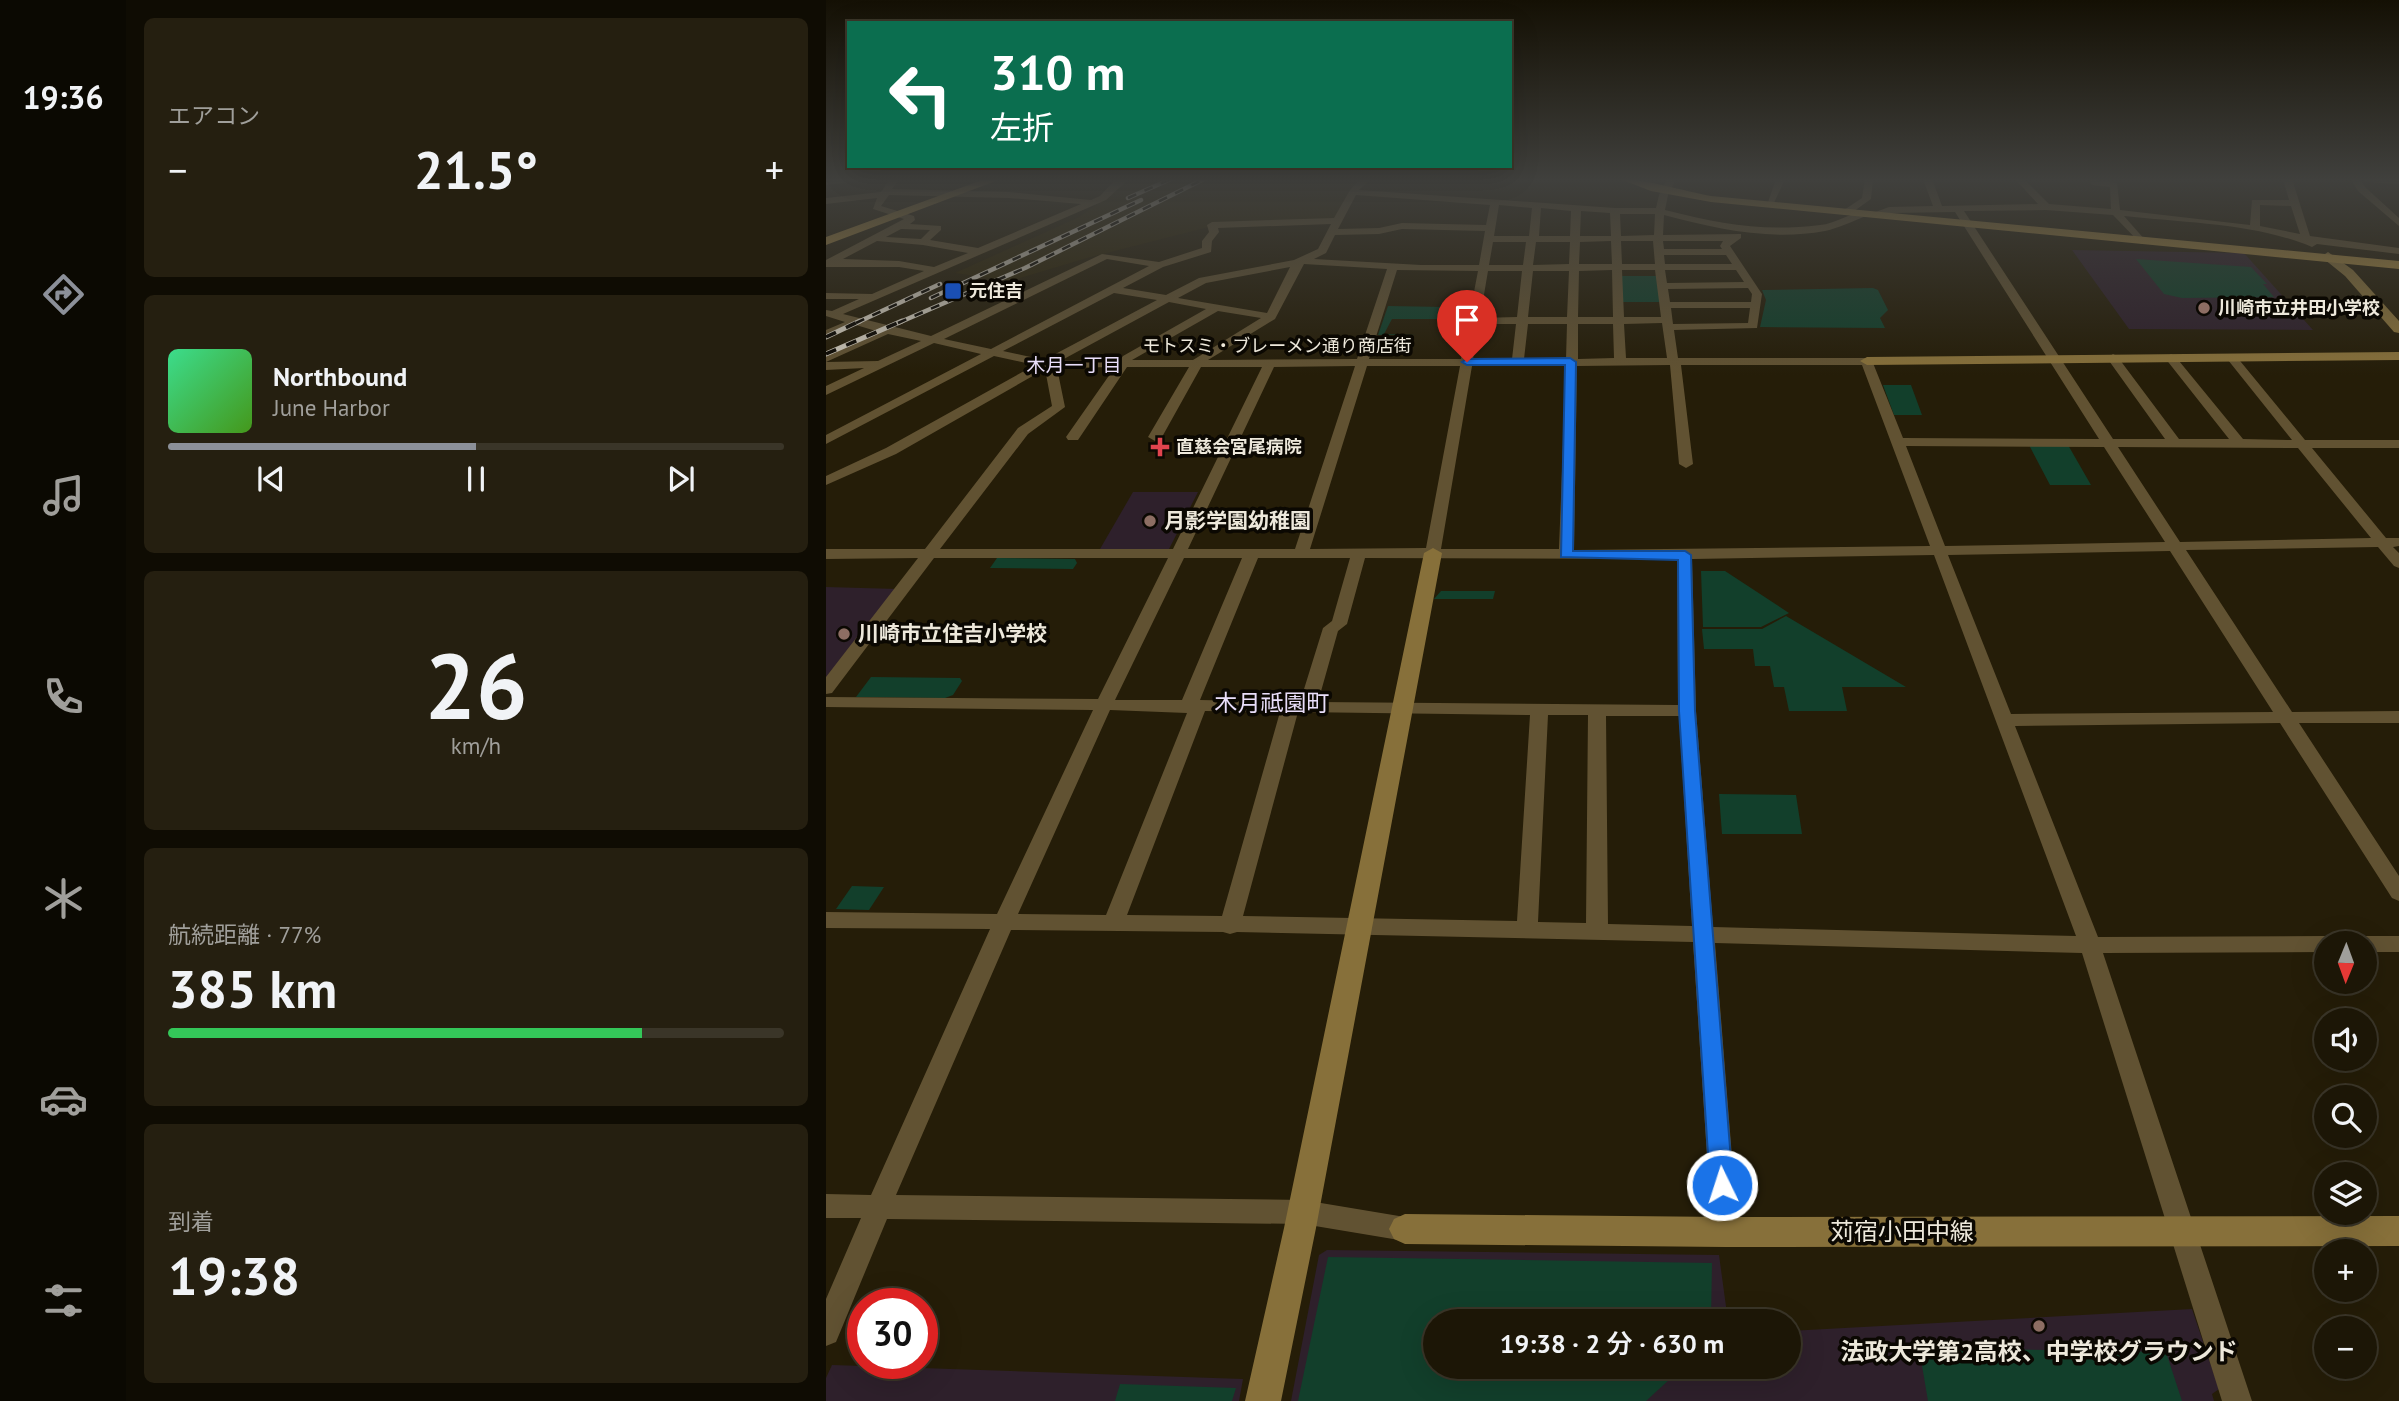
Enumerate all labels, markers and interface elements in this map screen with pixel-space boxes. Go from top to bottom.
text: 310 m [990,40,1125,104]
icon: left [875,49,966,140]
text: 19:36 [22,76,104,118]
text: エアコン [168,101,260,130]
text: 左折 [990,106,1054,148]
text: 21.5° [414,136,538,203]
text: − [168,145,187,194]
text: + [765,145,784,194]
icon: directions [39,270,88,319]
place label: 元住吉 [969,279,1023,302]
marker: 元住吉 [943,281,963,301]
pin [1437,290,1497,362]
place label: 川崎市立井田小学校 [2218,296,2380,319]
marker: 川崎市立井田小学校 [2196,300,2212,316]
icon: arrive [1448,301,1486,339]
street label: モトスミ・ブレーメン通り商店街 [1142,334,1412,357]
district label: 木月一丁目 [1026,353,1122,377]
text: Northbound [273,360,407,393]
text: June Harbor [273,393,390,422]
place label: 直慈会宮尾病院 [1176,435,1302,458]
marker: 直慈会宮尾病院 [1150,437,1170,457]
icon: previous [252,460,290,498]
icon: pause [457,460,495,498]
icon: next [662,460,700,498]
icon: music [39,471,88,520]
place label: 月影学園幼稚園 [1164,507,1311,534]
marker: 月影学園幼稚園 [1142,513,1158,529]
place label: 川崎市立住吉小学校 [858,620,1047,647]
text: 26 [424,626,528,744]
marker: 川崎市立住吉小学校 [836,626,852,642]
icon: phone [39,672,88,721]
district label: 木月祗園町 [1215,688,1330,717]
text: km/h [451,731,501,760]
icon: climate [39,874,88,923]
text: 航続距離 · 77% [168,920,321,949]
north arrow [2314,931,2376,994]
map controls [2314,931,2377,1379]
text: 385 km [168,955,337,1022]
button: sound [2314,1008,2377,1071]
icon: car [39,1075,88,1124]
button: search [2314,1085,2377,1148]
position arrow [1685,1148,1759,1222]
button: layers [2314,1162,2377,1225]
text: 到着 [168,1207,214,1236]
street label: 苅宿小田中線 [1830,1216,1974,1247]
button: + [2314,1239,2377,1302]
text: 19:38 [168,1242,300,1309]
icon: filters [39,1276,88,1325]
speed limit sign: 30 [847,1288,938,1379]
button: − [2314,1316,2377,1379]
marker: 法政大学第2高校、中学校グラウンド [2031,1318,2047,1334]
text: 19:38 · 2 分 · 630 m [1500,1327,1724,1360]
place label: 法政大学第2高校、中学校グラウンド [1840,1336,2238,1367]

